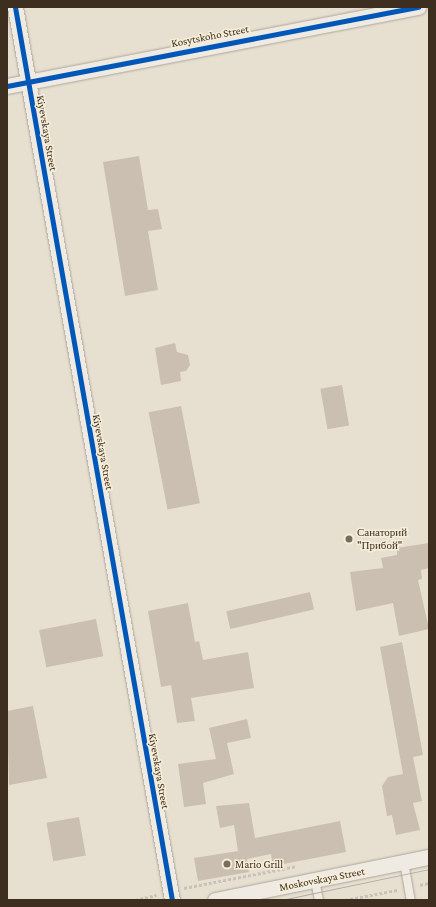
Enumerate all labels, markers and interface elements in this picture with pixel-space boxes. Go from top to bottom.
street label: Kosytskoho Street [170,22,250,50]
street label: Kiyevskaya Street [34,94,60,172]
street label: Kiyevskaya Street [90,413,116,491]
place label: Санаторий "Прибой" [357,526,407,552]
marker: Санаторий "Прибой" [344,534,354,544]
street label: Kiyevskaya Street [146,732,172,810]
place label: Mario Grill [235,857,283,871]
marker: Mario Grill [222,859,232,869]
street label: Moskovskaya Street [278,864,366,894]

